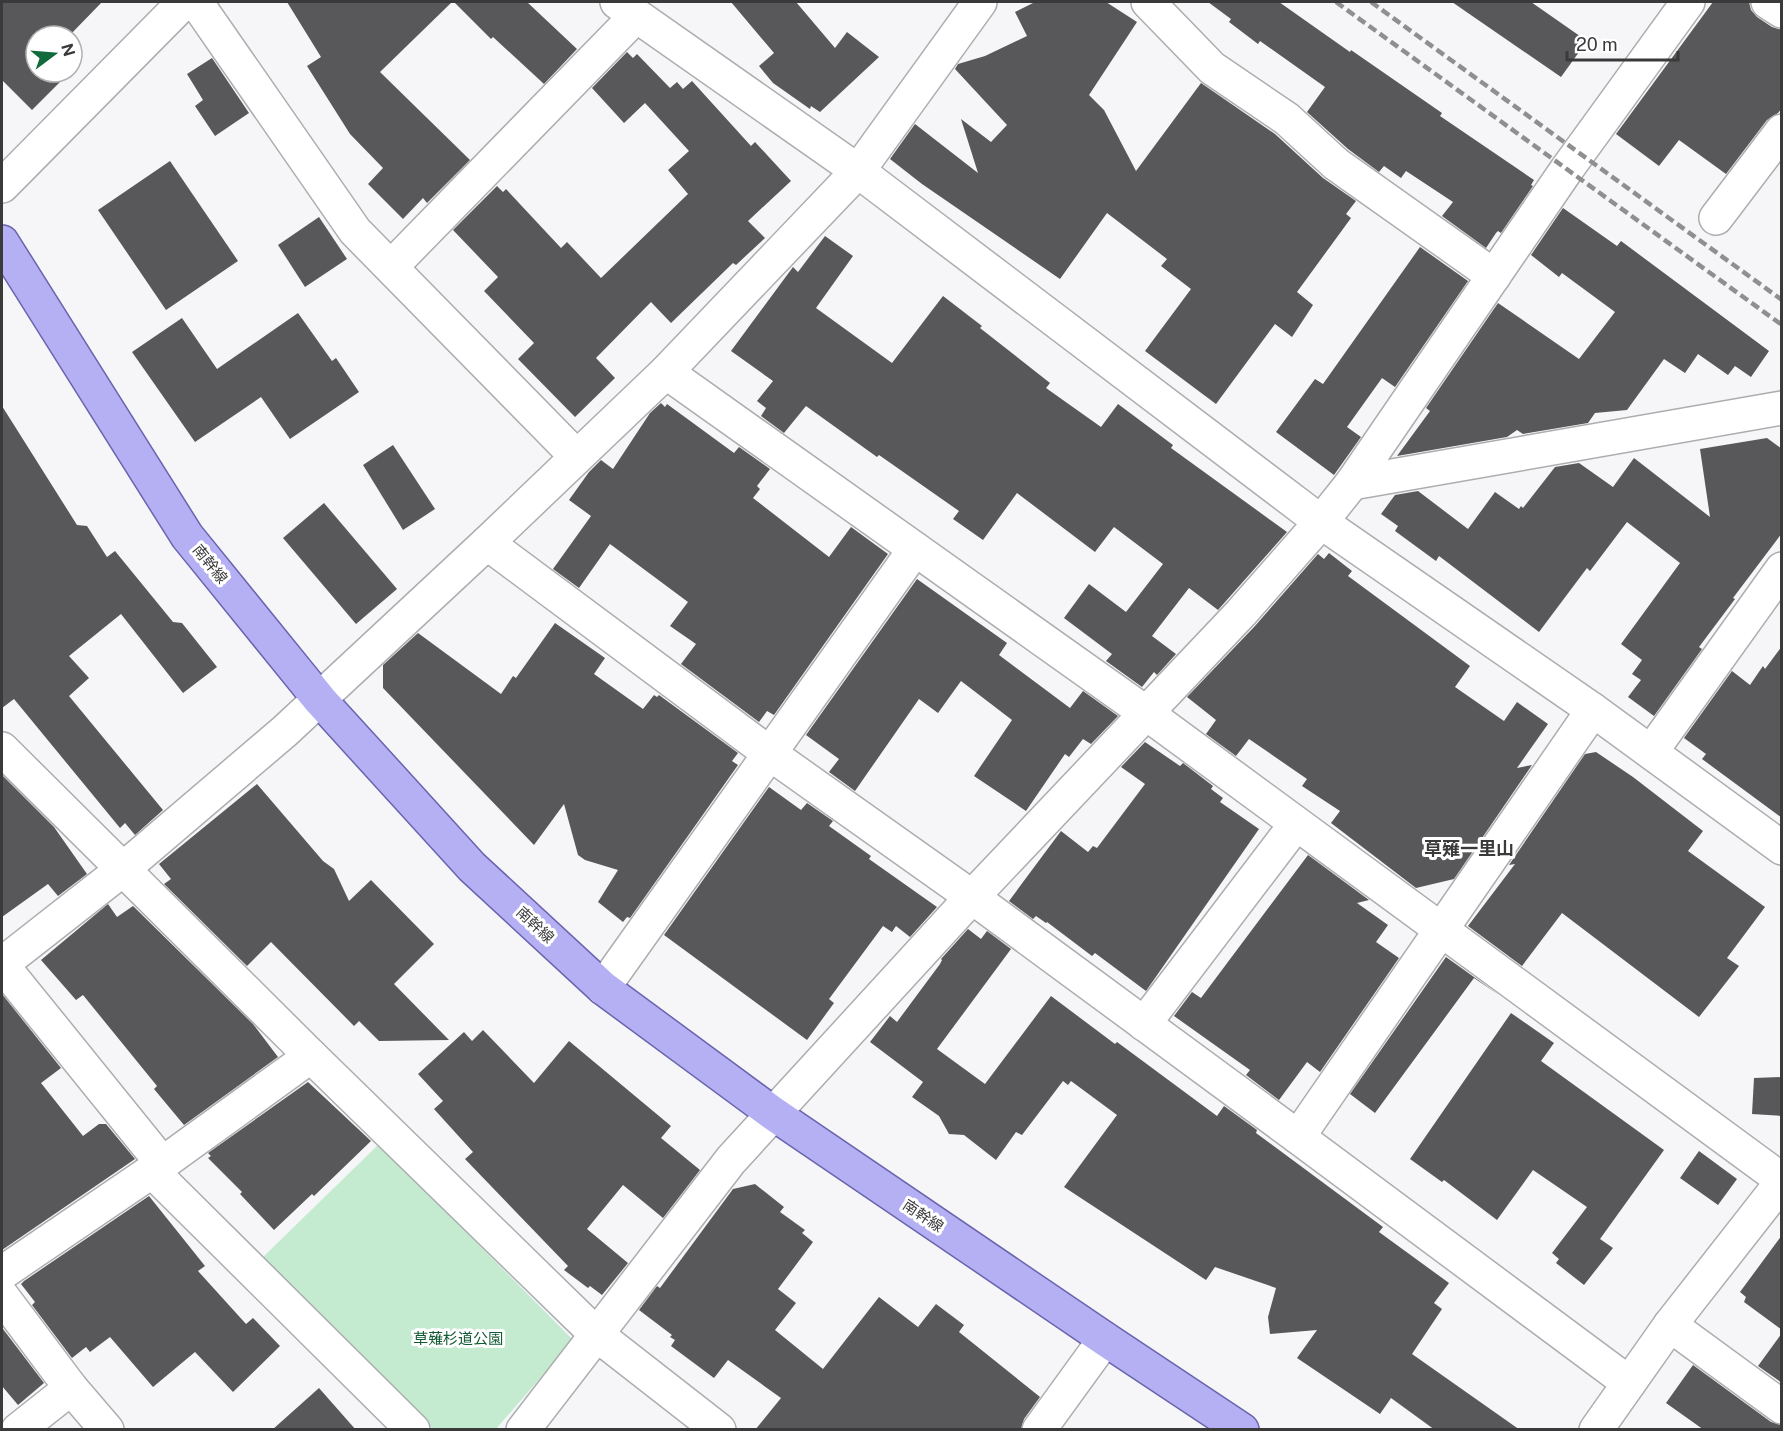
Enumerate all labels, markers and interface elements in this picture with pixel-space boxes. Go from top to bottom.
north arrow [24,24,84,84]
scale bar [1567,24,1678,62]
text: 20 m [1576,34,1618,55]
text: N [57,41,79,59]
street label: 南幹線 [190,541,231,587]
district label: 草薙一里山 [1424,838,1514,859]
street label: 南幹線 [513,903,558,946]
street label: 南幹線 [900,1196,947,1235]
park label: 草薙杉道公園 [413,1330,503,1347]

